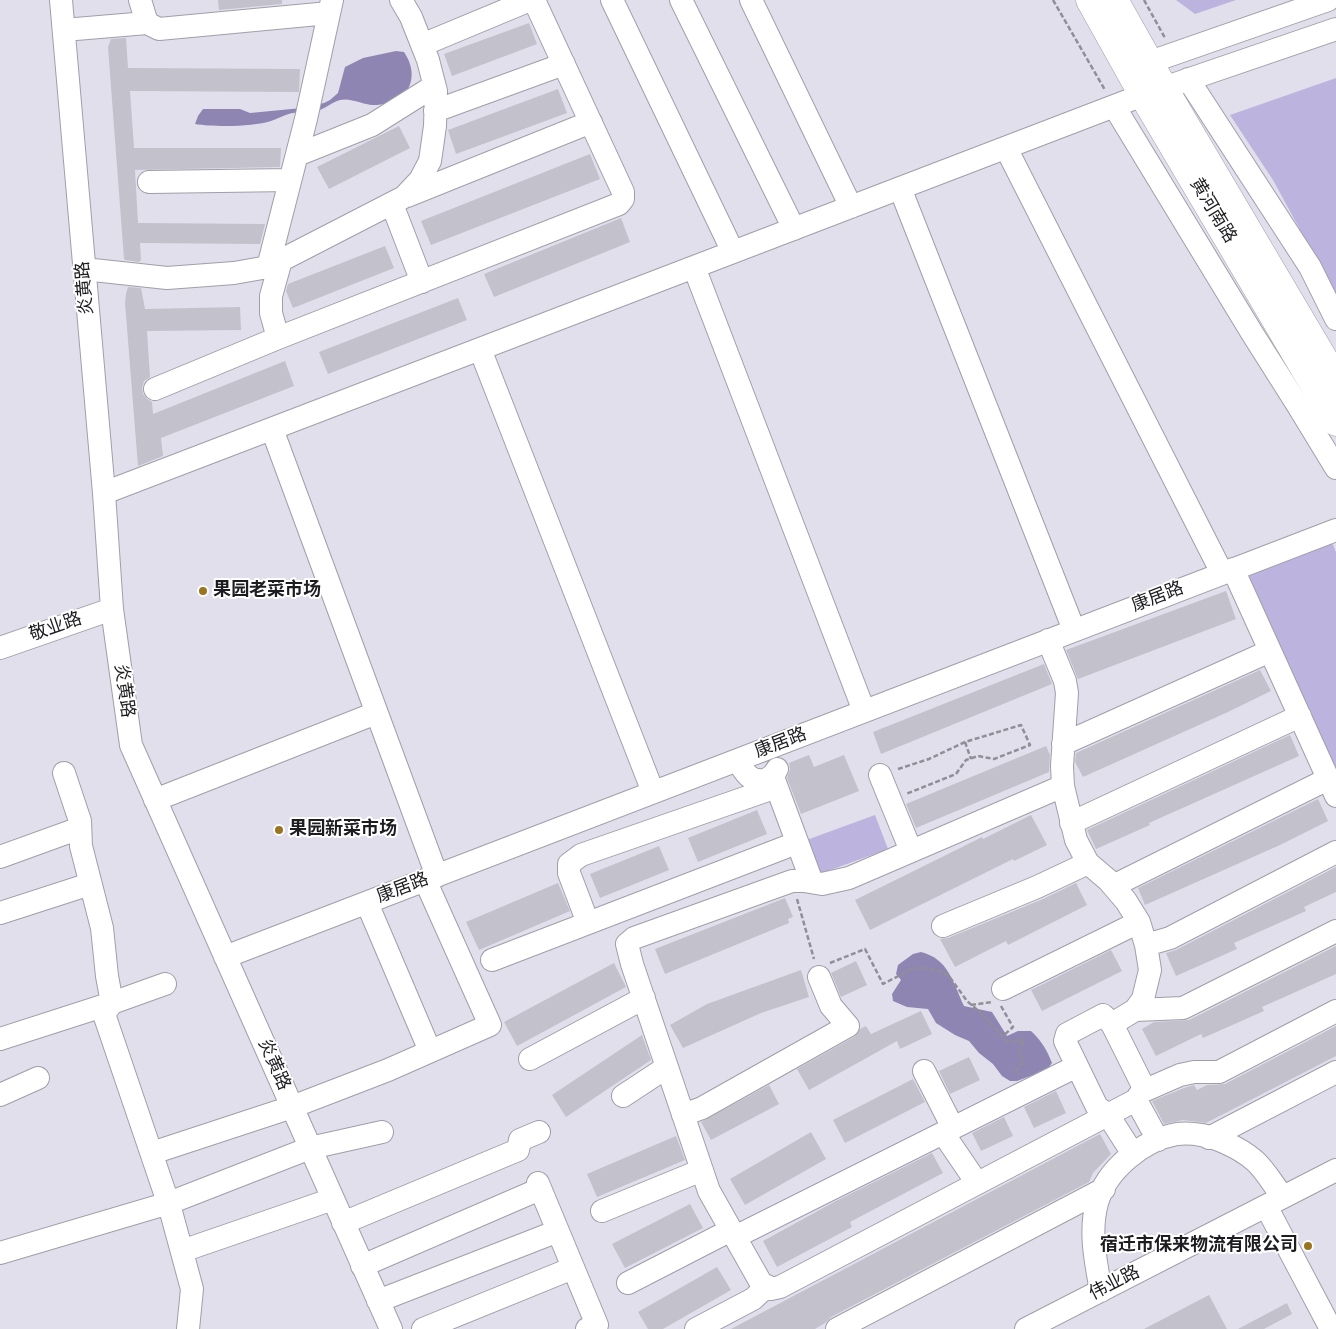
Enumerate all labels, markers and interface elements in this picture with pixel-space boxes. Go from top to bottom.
street label: 黄河南路 [1184,175,1240,247]
street label: 炎黄路 [73,260,99,316]
street label: 康居路 [1129,578,1187,618]
place label: 果园老菜市场 [213,580,321,602]
marker: 果园老菜市场 [197,585,209,597]
street label: 敬业路 [27,609,85,647]
street label: 炎黄路 [109,663,137,719]
street label: 康居路 [752,724,810,764]
place label: 果园新菜市场 [289,819,397,841]
marker: 果园新菜市场 [273,824,285,836]
street label: 康居路 [374,869,432,909]
street label: 炎黄路 [252,1036,294,1094]
place label: 宿迁市保来物流有限公司 [1100,1235,1298,1257]
marker: 宿迁市保来物流有限公司 [1302,1240,1314,1252]
street label: 伟业路 [1086,1262,1144,1306]

